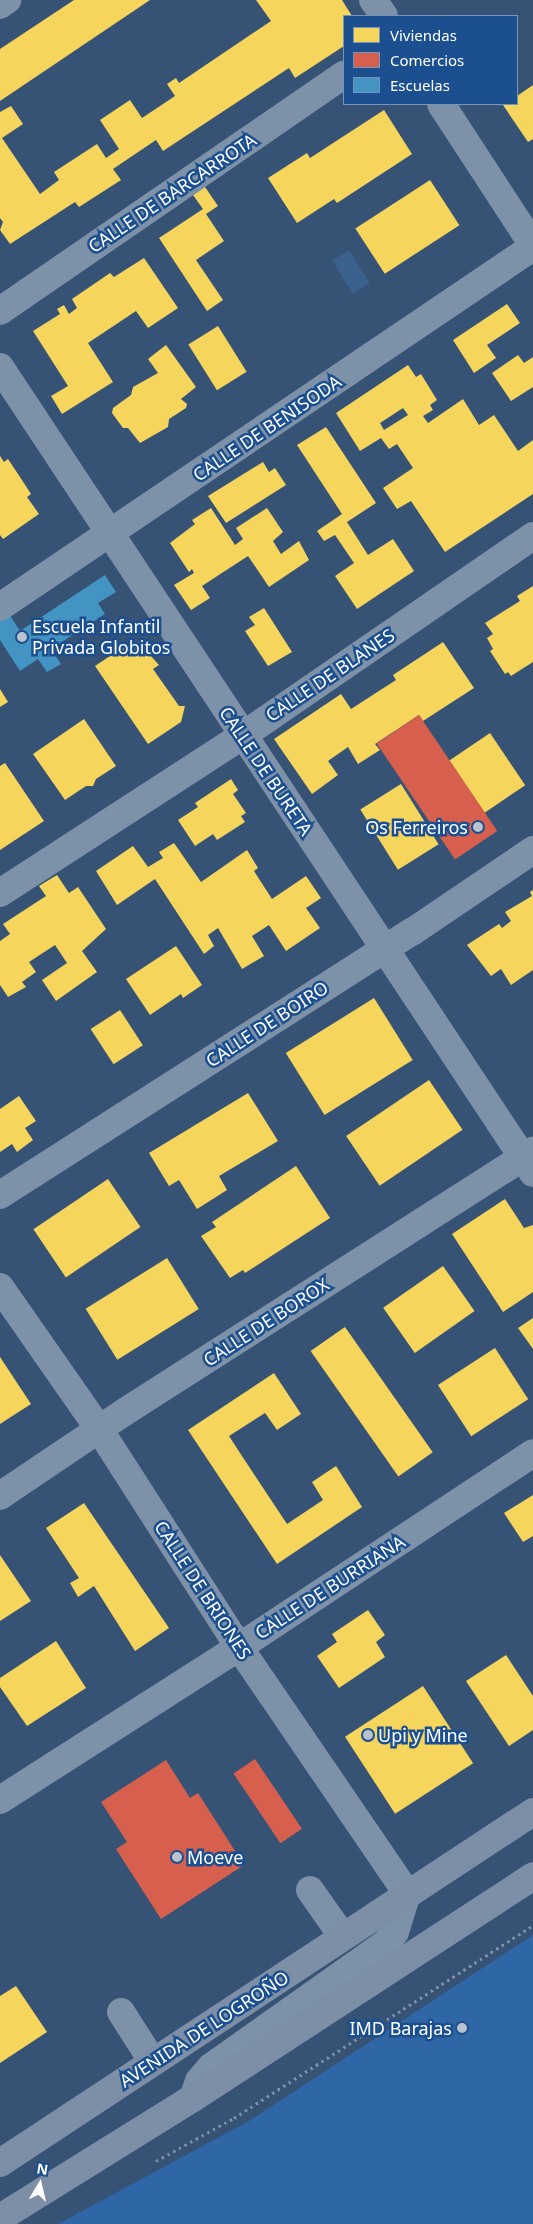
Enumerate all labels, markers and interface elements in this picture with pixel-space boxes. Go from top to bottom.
legend [343,15,518,105]
text: Viviendas [390,25,457,45]
text: Comercios [390,50,464,70]
text: Escuelas [390,75,450,95]
street label: CALLE DE BARCARROTA [84,129,260,257]
street label: CALLE DE BENISODA [189,370,345,486]
place label: Escuela Infantil Privada Globitos [32,616,170,659]
street label: CALLE DE BLANES [262,624,398,726]
marker: Escuela Infantil Privada Globitos [16,631,28,643]
street label: CALLE DE BURETA [215,703,317,839]
place label: Os Ferreiros [365,816,468,838]
marker: Os Ferreiros [472,821,484,833]
street label: CALLE DE BOIRO [202,976,332,1072]
street label: CALLE DE BOROX [199,1273,333,1371]
street label: CALLE DE BRIONES [150,1517,256,1663]
street label: CALLE DE BURRIANA [251,1530,409,1644]
place label: Upi y Mine [378,1724,468,1746]
marker: Upi y Mine [362,1729,374,1741]
place label: Moeve [187,1846,243,1868]
marker: Moeve [171,1851,183,1863]
street label: AVENIDA DE LOGROÑO [115,1966,293,2092]
place label: IMD Barajas [349,2017,452,2039]
marker: IMD Barajas [456,2022,468,2034]
text: N [35,2158,50,2179]
north arrow [15,2159,65,2209]

